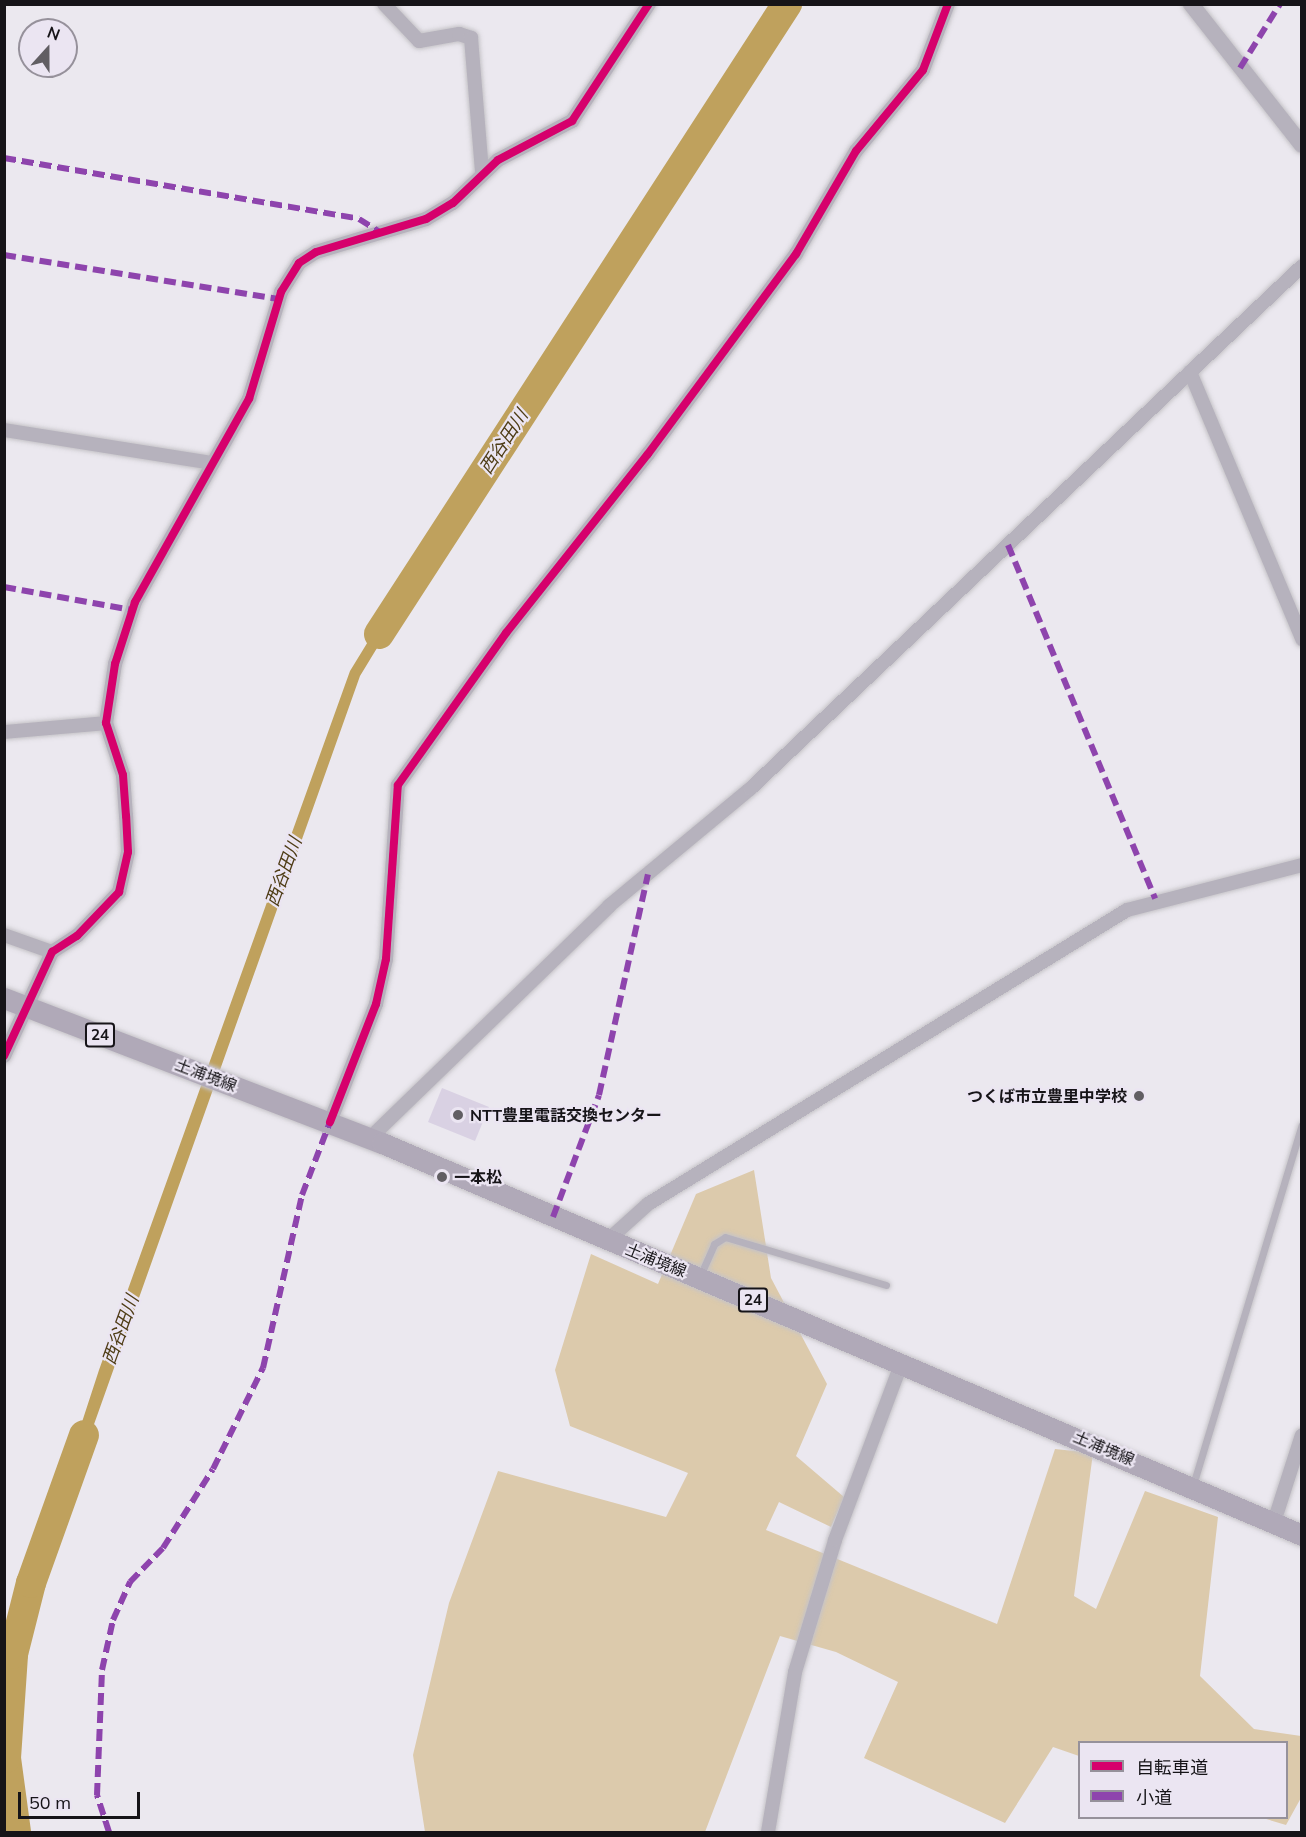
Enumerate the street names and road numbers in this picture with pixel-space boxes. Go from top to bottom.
road number: 24 [85,1023,115,1047]
street label: 土浦境線 [173,1055,239,1095]
street label: 土浦境線 [623,1239,689,1281]
road number: 24 [738,1288,768,1312]
street label: 土浦境線 [1071,1427,1137,1469]

